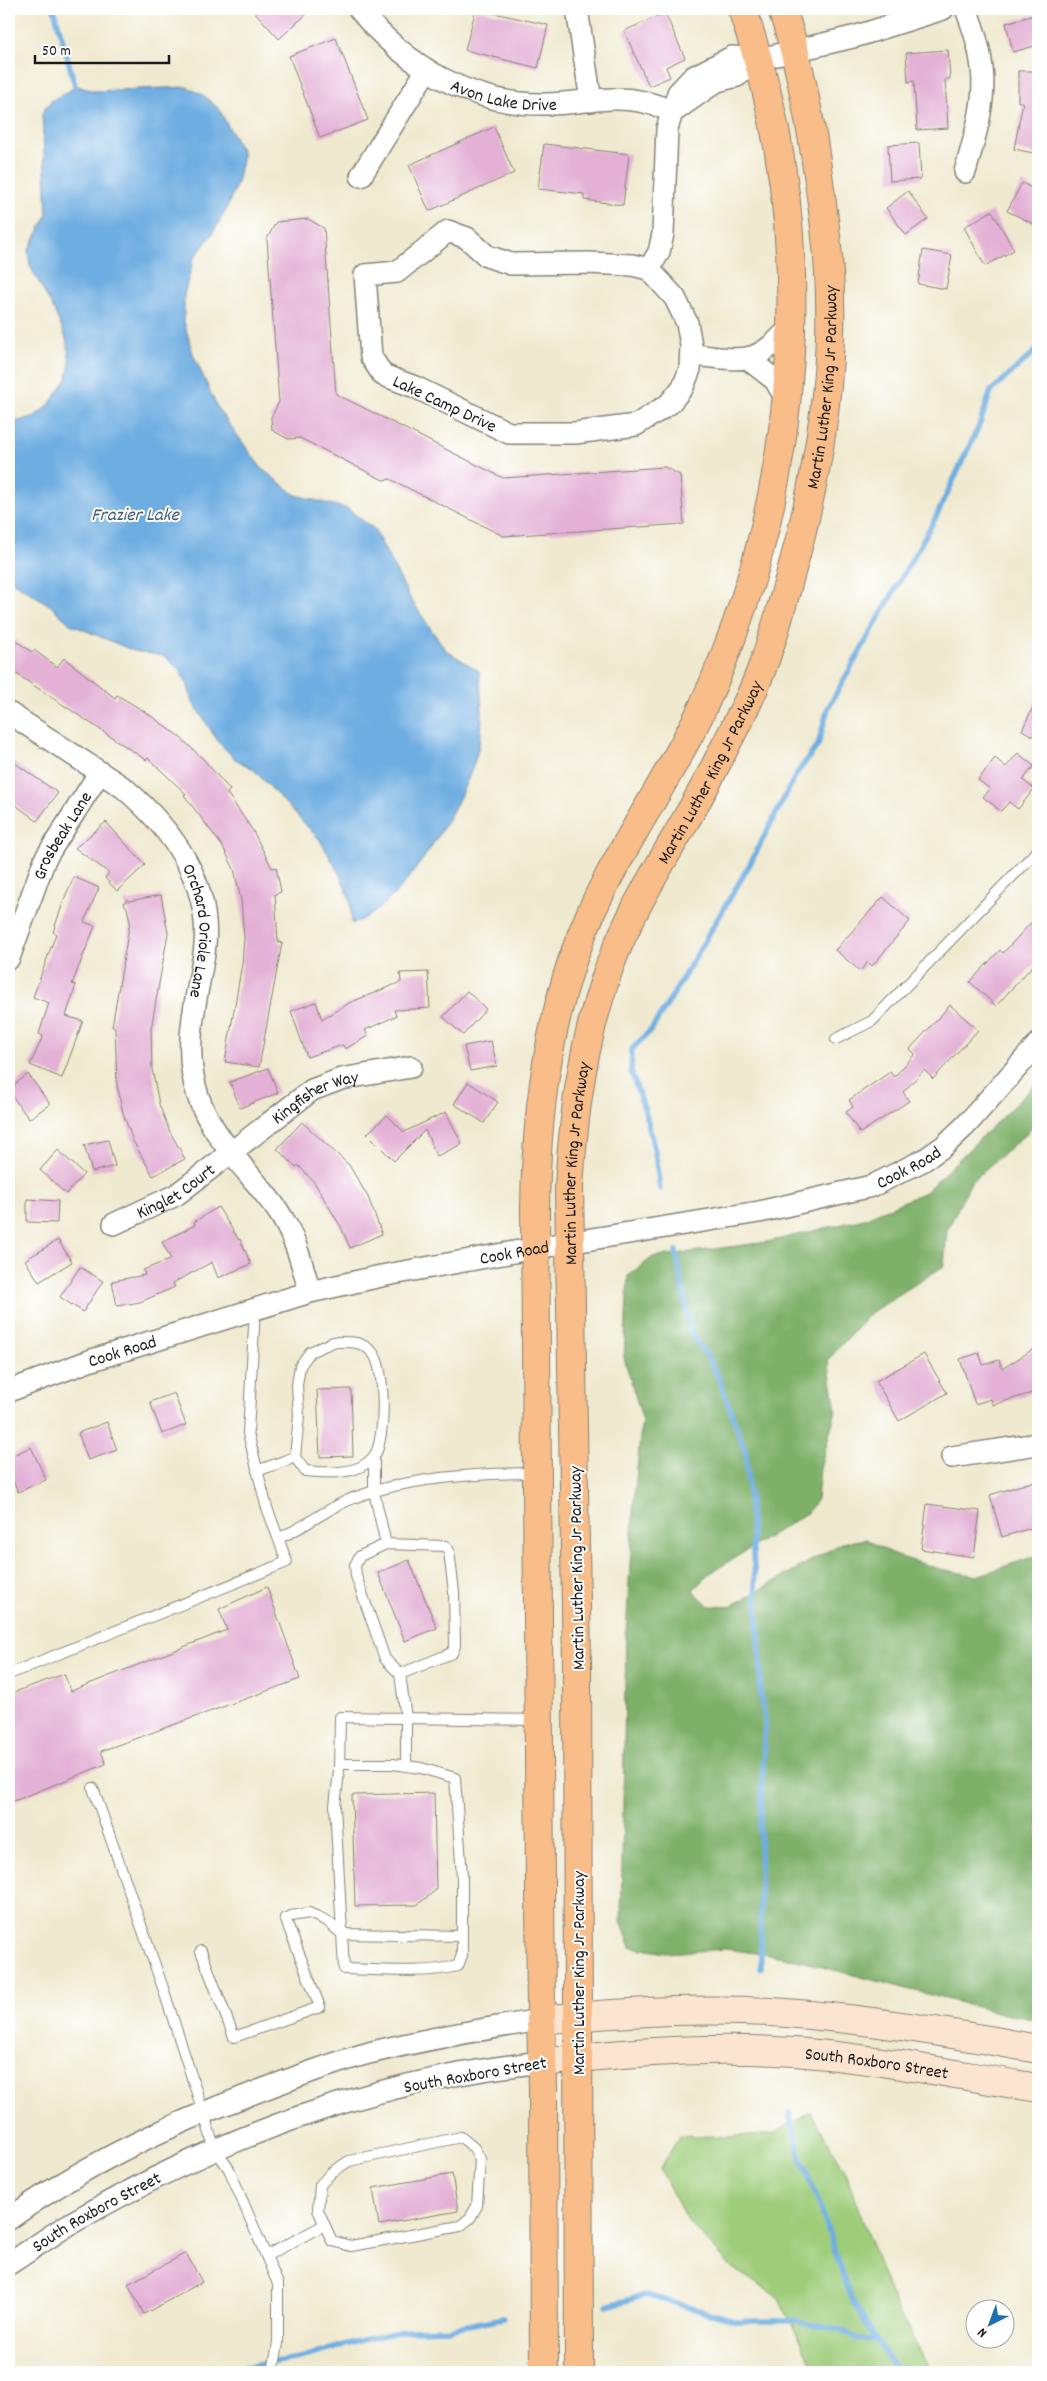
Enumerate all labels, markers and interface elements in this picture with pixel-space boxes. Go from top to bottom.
scale bar [35,32,169,64]
text: 50 m [42,41,71,63]
street label: Avon Lake Drive [446,74,557,119]
street label: Martin Luther King Jr Parkway [802,284,845,491]
street label: Lake Camp Drive [388,370,500,440]
water label: Frazier Lake [91,503,180,530]
street label: Martin Luther King Jr Parkway [653,677,771,869]
street label: Grosbeak Lane [28,787,100,884]
street label: Orchard Oriole Lane [174,860,216,1000]
street label: Martin Luther King Jr Parkway [559,1059,599,1265]
street label: Kingfisher Way [267,1066,361,1132]
street label: Cook Road [873,1142,947,1197]
street label: Kinglet Court [133,1159,222,1227]
street label: Cook Road [478,1236,551,1273]
street label: Cook Road [86,1331,160,1375]
street label: Martin Luther King Jr Parkway [564,1465,593,1670]
street label: Martin Luther King Jr Parkway [568,1870,593,2075]
street label: South Roxboro Street [804,2043,950,2088]
street label: South Roxboro Street [402,2052,549,2101]
street label: South Roxboro Street [28,2167,166,2260]
north arrow [964,2298,1014,2348]
text: N [973,2322,992,2342]

